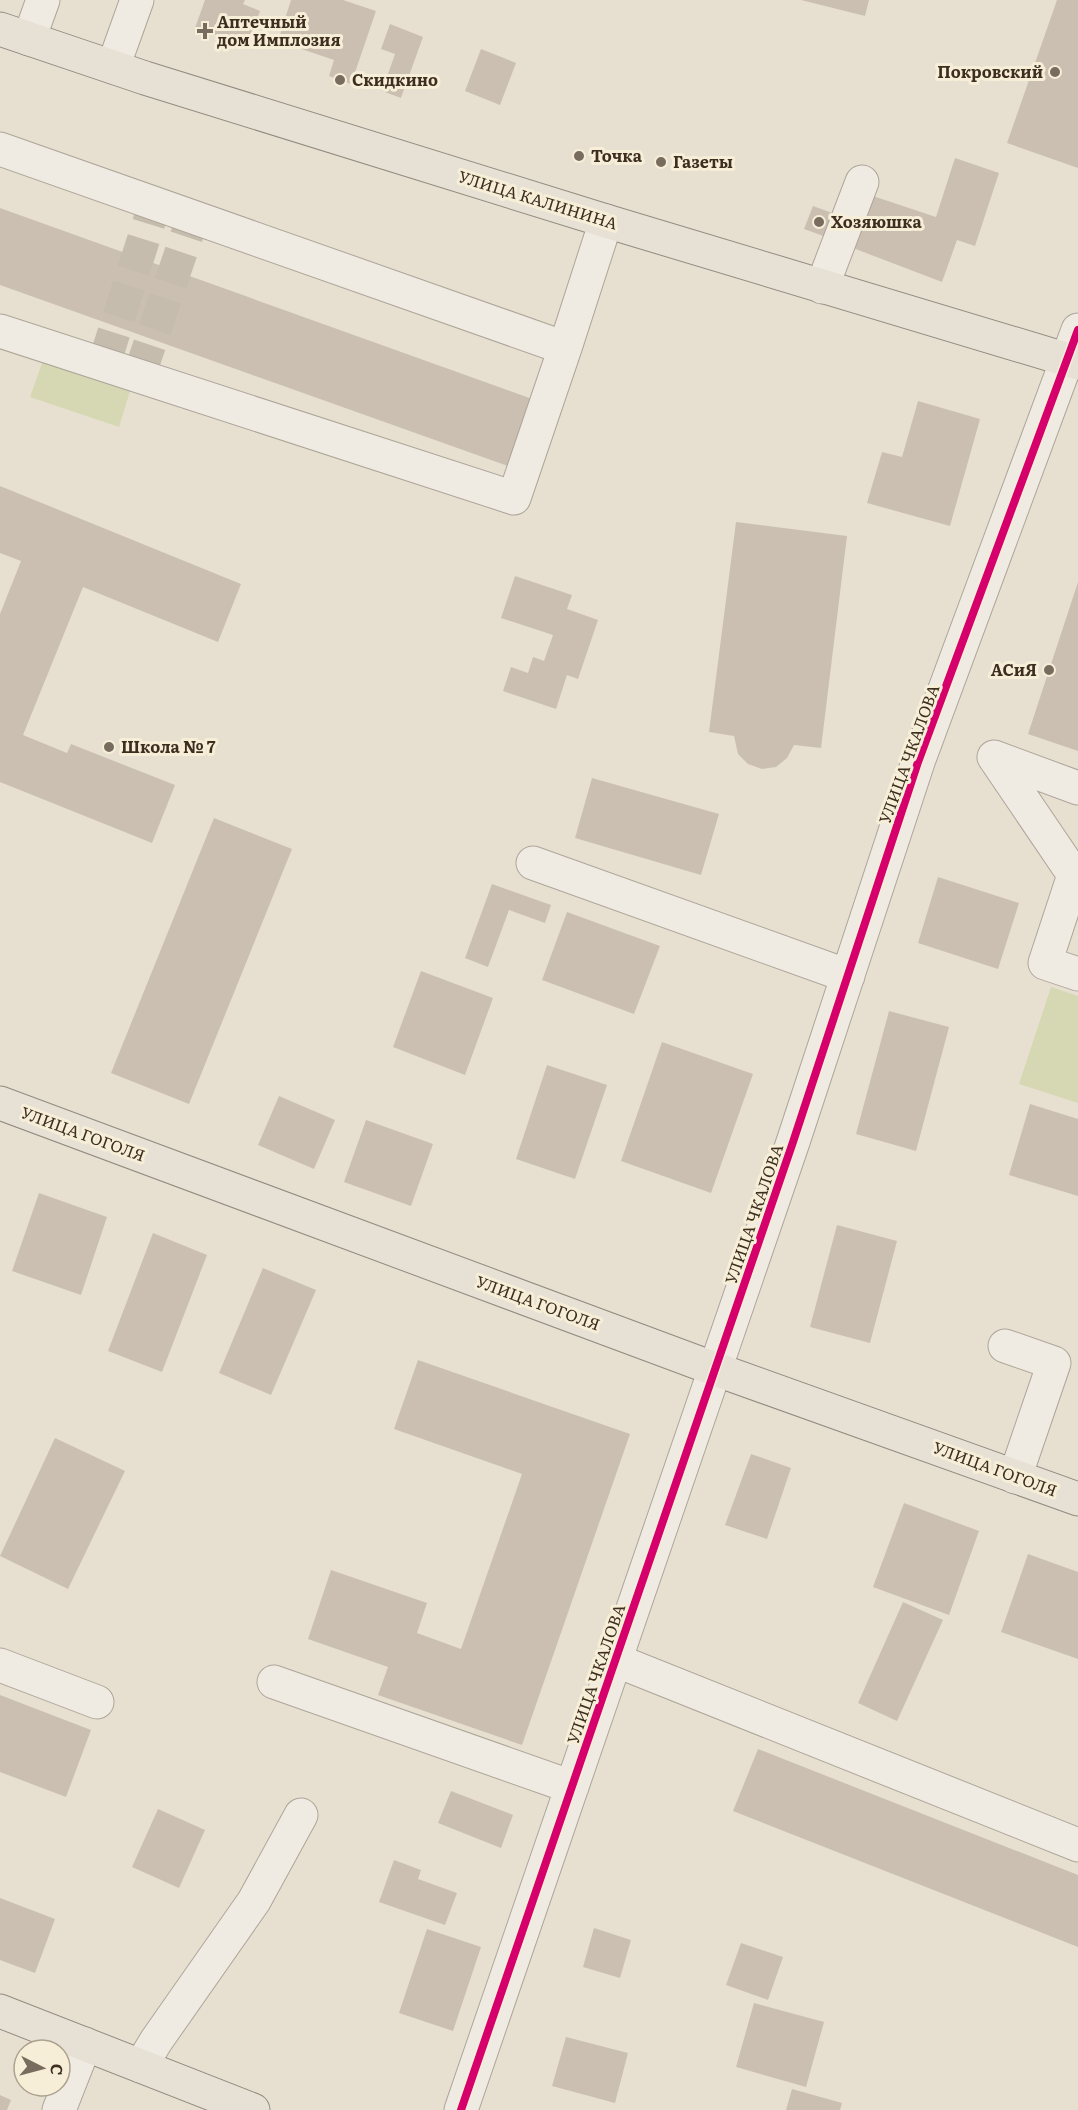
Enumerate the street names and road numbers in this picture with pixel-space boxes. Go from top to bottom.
street label: УЛИЦА КАЛИНИНА [456,163,621,235]
street label: УЛИЦА ЧКАЛОВА [872,680,944,827]
street label: УЛИЦА ГОГОЛЯ [18,1099,149,1167]
street label: УЛИЦА ЧКАЛОВА [718,1140,788,1287]
street label: УЛИЦА ГОГОЛЯ [473,1268,604,1336]
street label: УЛИЦА ГОГОЛЯ [930,1434,1061,1502]
street label: УЛИЦА ЧКАЛОВА [560,1600,630,1747]

